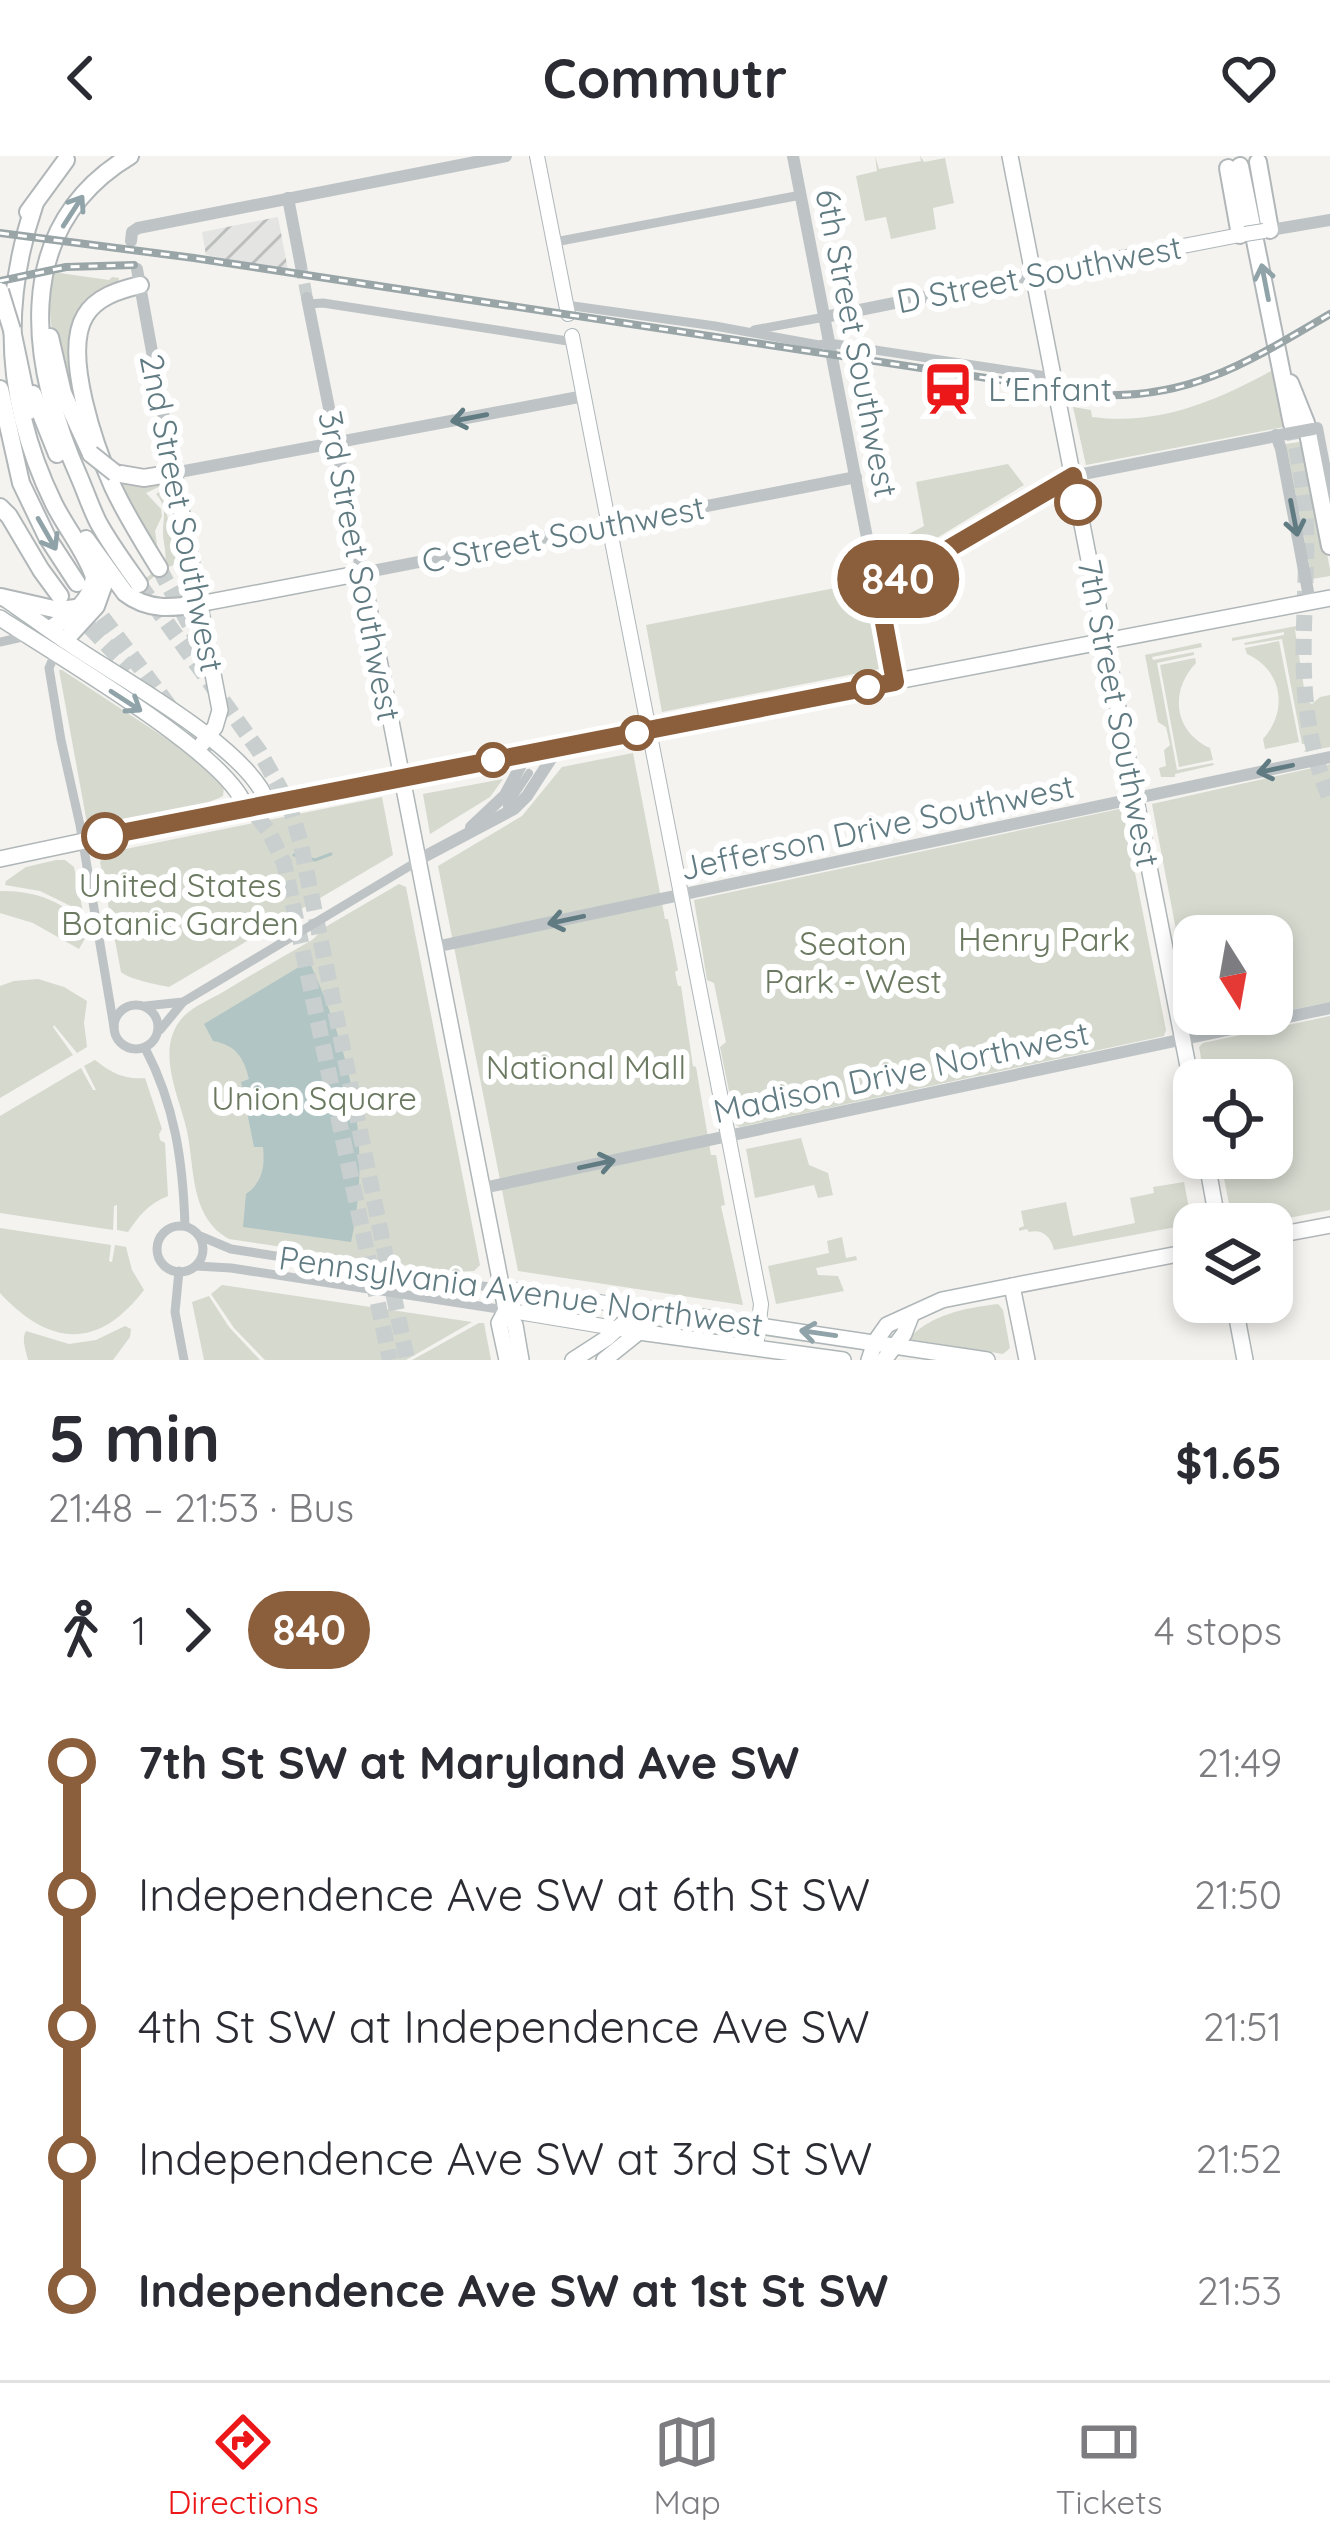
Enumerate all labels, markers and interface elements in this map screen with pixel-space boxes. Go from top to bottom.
text: Commutr [543,44,787,112]
icon: back [48,45,114,111]
icon: heart [1216,45,1282,111]
street label: 6th Street Southwest [807,185,907,501]
one-way arrow [60,195,85,229]
street label: D Street Southwest [893,226,1185,321]
one-way arrow [1253,263,1275,302]
street label: 2nd Street Southwest [132,351,233,675]
station icon: L'Enfant [919,360,977,418]
place label: L'Enfant [988,368,1112,409]
street label: 3rd Street Southwest [310,407,411,724]
one-way arrow [450,408,489,430]
unlabelled marker [1056,480,1100,524]
street label: C Street Southwest [418,486,708,581]
one-way arrow [1284,498,1306,537]
one-way arrow [35,516,59,551]
line badge: 840 [829,540,967,618]
text: 840 [861,552,935,605]
street label: 7th Street Southwest [1070,556,1169,870]
unlabelled marker [852,671,884,703]
one-way arrow [109,689,143,714]
unlabelled marker [621,717,653,749]
unlabelled marker [477,744,509,776]
one-way arrow [1257,759,1296,781]
street label: Jefferson Drive Southwest [676,765,1078,888]
unlabelled marker [83,814,127,858]
park label: United States Botanic Garden [61,864,299,943]
one-way arrow [548,910,587,932]
north arrow [1173,915,1293,1035]
map controls [1173,915,1293,1323]
park label: Henry Park [958,918,1130,959]
park label: Seaton Park - West [764,922,942,1001]
street label: Madison Drive Northwest [709,1012,1092,1131]
park label: National Mall [486,1046,686,1087]
button: locate [1173,1059,1293,1179]
park label: Union Square [211,1077,417,1118]
one-way arrow [577,1152,616,1174]
button: layers [1173,1203,1293,1323]
street label: Pennsylvania Avenue Northwest [276,1236,766,1345]
one-way arrow [799,1321,838,1344]
text: 5 min [48,1396,220,1479]
text: $1.65 [1176,1434,1282,1490]
text: 21:48 – 21:53 · Bus [48,1483,354,1532]
icon: walk [48,1597,114,1663]
icon: forward [164,1597,230,1663]
text: 840 [272,1603,346,1656]
text: 1 [132,1606,146,1655]
text: 4 stops [1154,1606,1282,1655]
text: 7th St SW at Maryland Ave SW [138,1734,799,1790]
text: 21:49 [1197,1738,1282,1787]
text: Independence Ave SW at 6th St SW [138,1866,870,1922]
text: 21:50 [1194,1870,1282,1919]
text: 4th St SW at Independence Ave SW [138,1998,870,2054]
text: 21:51 [1203,2002,1282,2051]
text: Independence Ave SW at 3rd St SW [138,2130,872,2186]
text: 21:52 [1196,2134,1282,2183]
text: Independence Ave SW at 1st St SW [138,2262,888,2318]
text: 21:53 [1197,2266,1282,2315]
tab: Directions [167,2409,319,2522]
tab: Map [653,2409,721,2522]
tab: Tickets [1056,2409,1163,2522]

